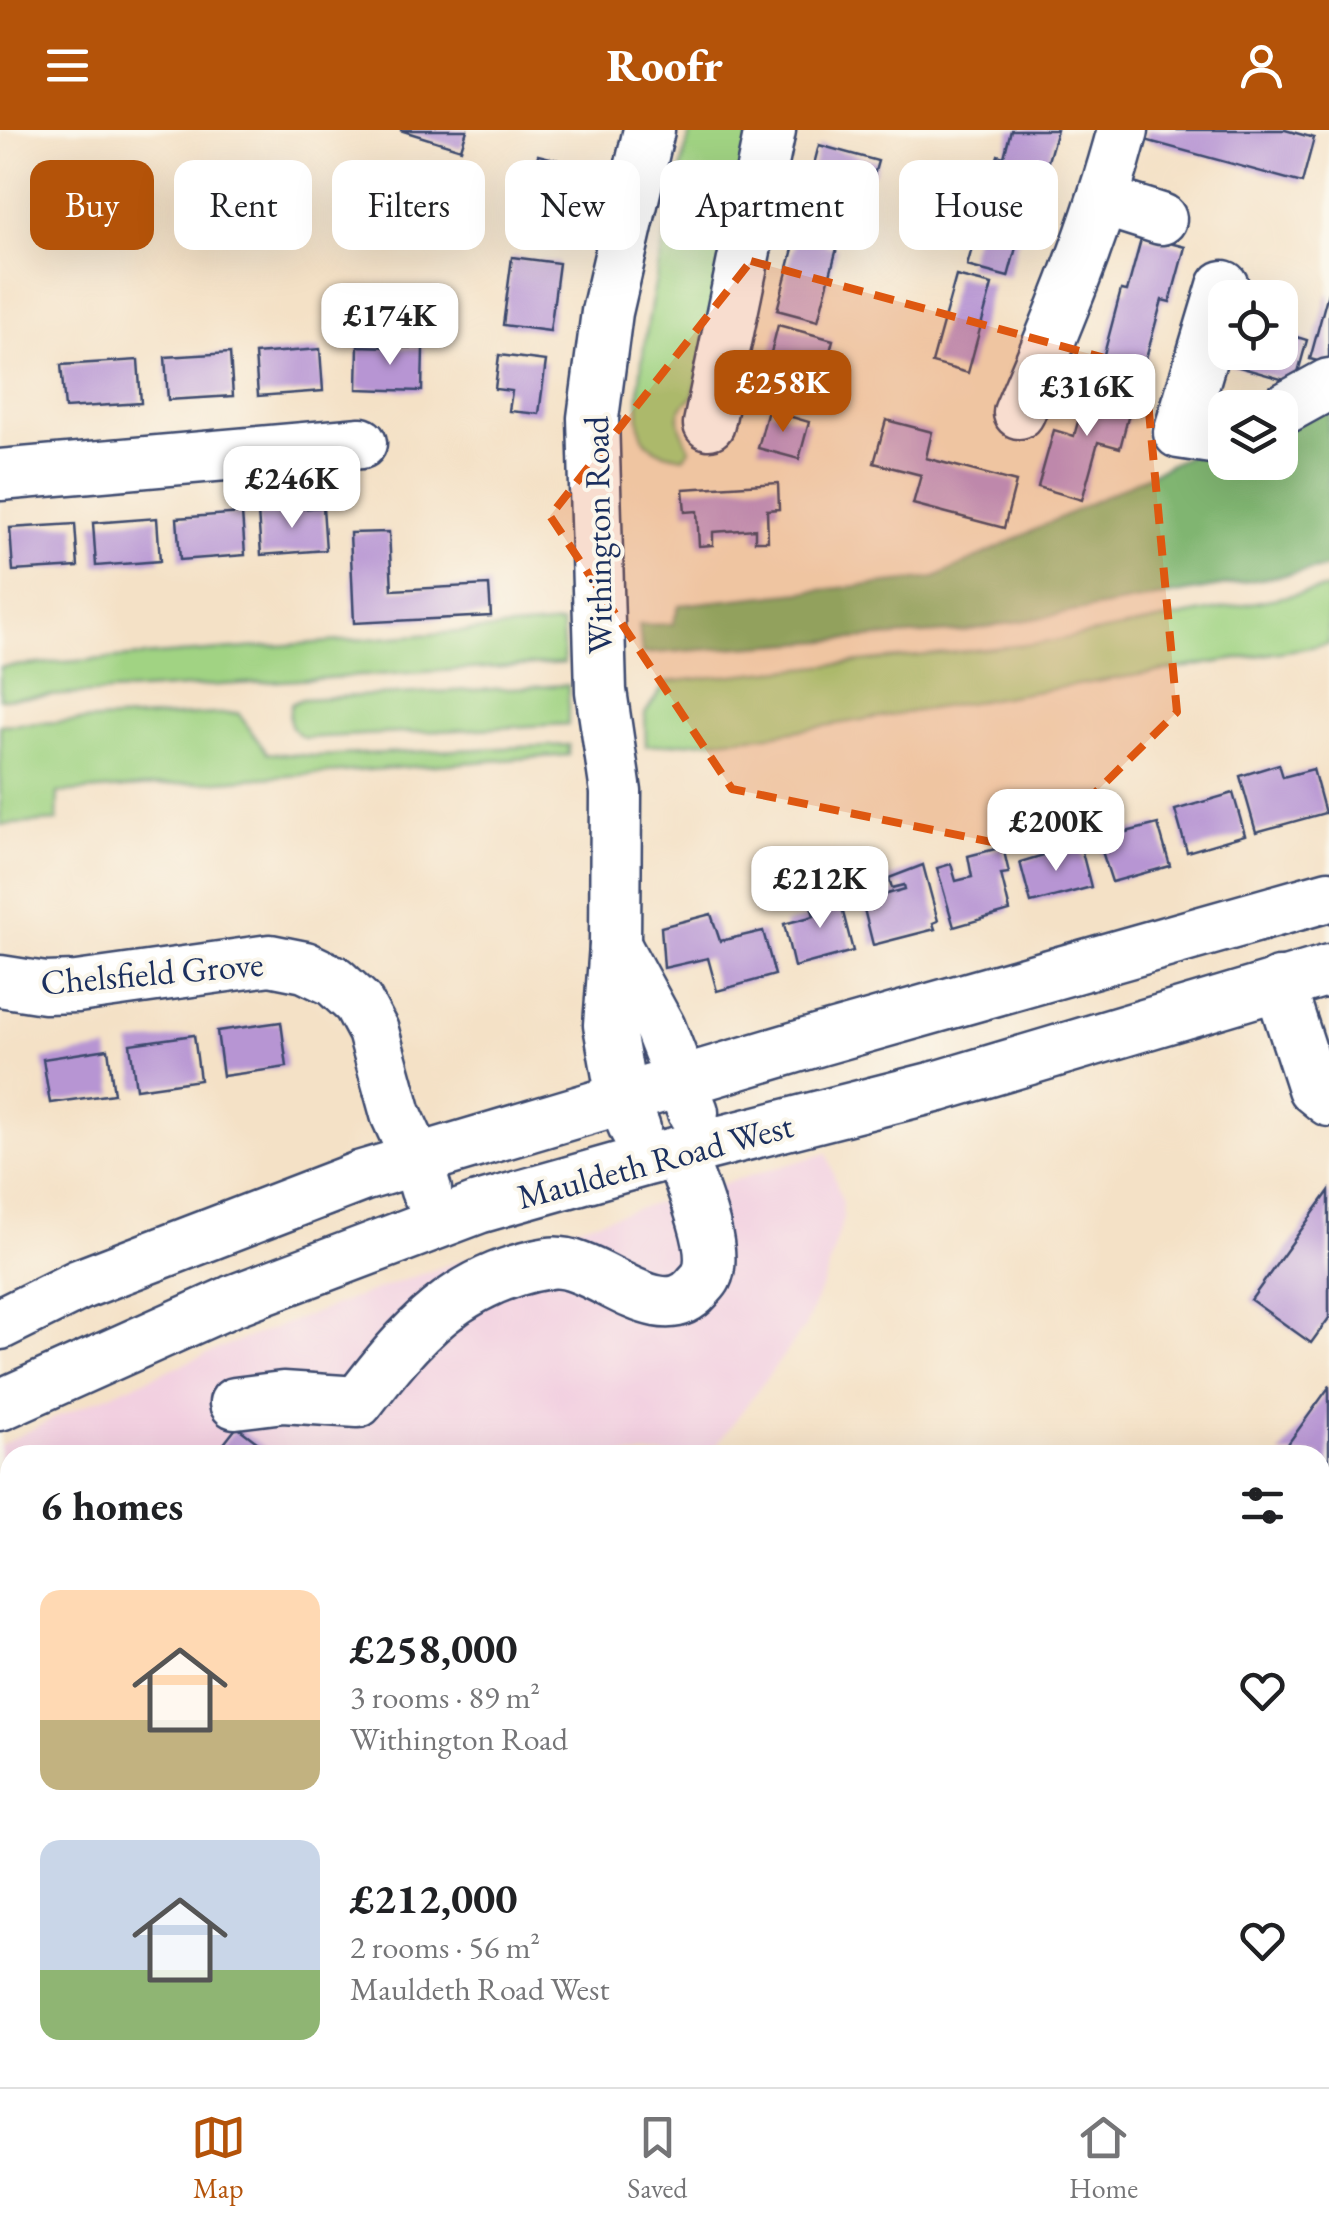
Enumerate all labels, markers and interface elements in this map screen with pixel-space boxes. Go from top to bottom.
text: Roofr [606,36,723,94]
icon: menu [40,38,95,93]
icon: person [1234,38,1289,93]
chip: Buy [30,160,154,250]
chip: Rent [174,160,312,250]
chip: Filters [332,160,485,250]
chip: New [505,160,640,250]
chip: Apartment [660,160,879,250]
chip: House [899,160,1058,250]
map controls [1208,280,1298,480]
button: locate [1208,280,1298,370]
pin: £174K [320,283,460,368]
text: £174K [343,294,437,336]
pin: £258K [713,350,853,435]
pin: £316K [1017,354,1157,439]
text: £258K [736,361,830,403]
text: £316K [1040,365,1134,407]
button: layers [1208,390,1298,480]
street label: Withington Road [573,415,622,655]
pin: £246K [222,446,362,531]
text: £246K [245,457,339,499]
pin: £200K [986,789,1126,874]
text: £200K [1009,800,1103,842]
pin: £212K [750,846,890,931]
text: £212K [773,857,867,899]
street label: Chelsfield Grove [39,940,265,1005]
street label: Mauldeth Road West [512,1102,798,1219]
text: 6 homes [40,1478,183,1533]
icon: filters [1235,1478,1290,1533]
text: £258,000 [350,1621,518,1676]
icon: home [120,1630,240,1750]
icon: heart [1235,1663,1290,1718]
text: 3 rooms · 89 m² [350,1676,540,1718]
text: Withington Road [350,1718,568,1760]
text: £212,000 [350,1871,518,1926]
icon: home [120,1880,240,2000]
icon: heart [1235,1913,1290,1968]
text: 2 rooms · 56 m² [350,1926,540,1968]
text: Mauldeth Road West [350,1968,609,2010]
tab: Map [191,2110,246,2206]
tab: Saved [627,2110,687,2206]
tab: Home [1069,2110,1138,2206]

